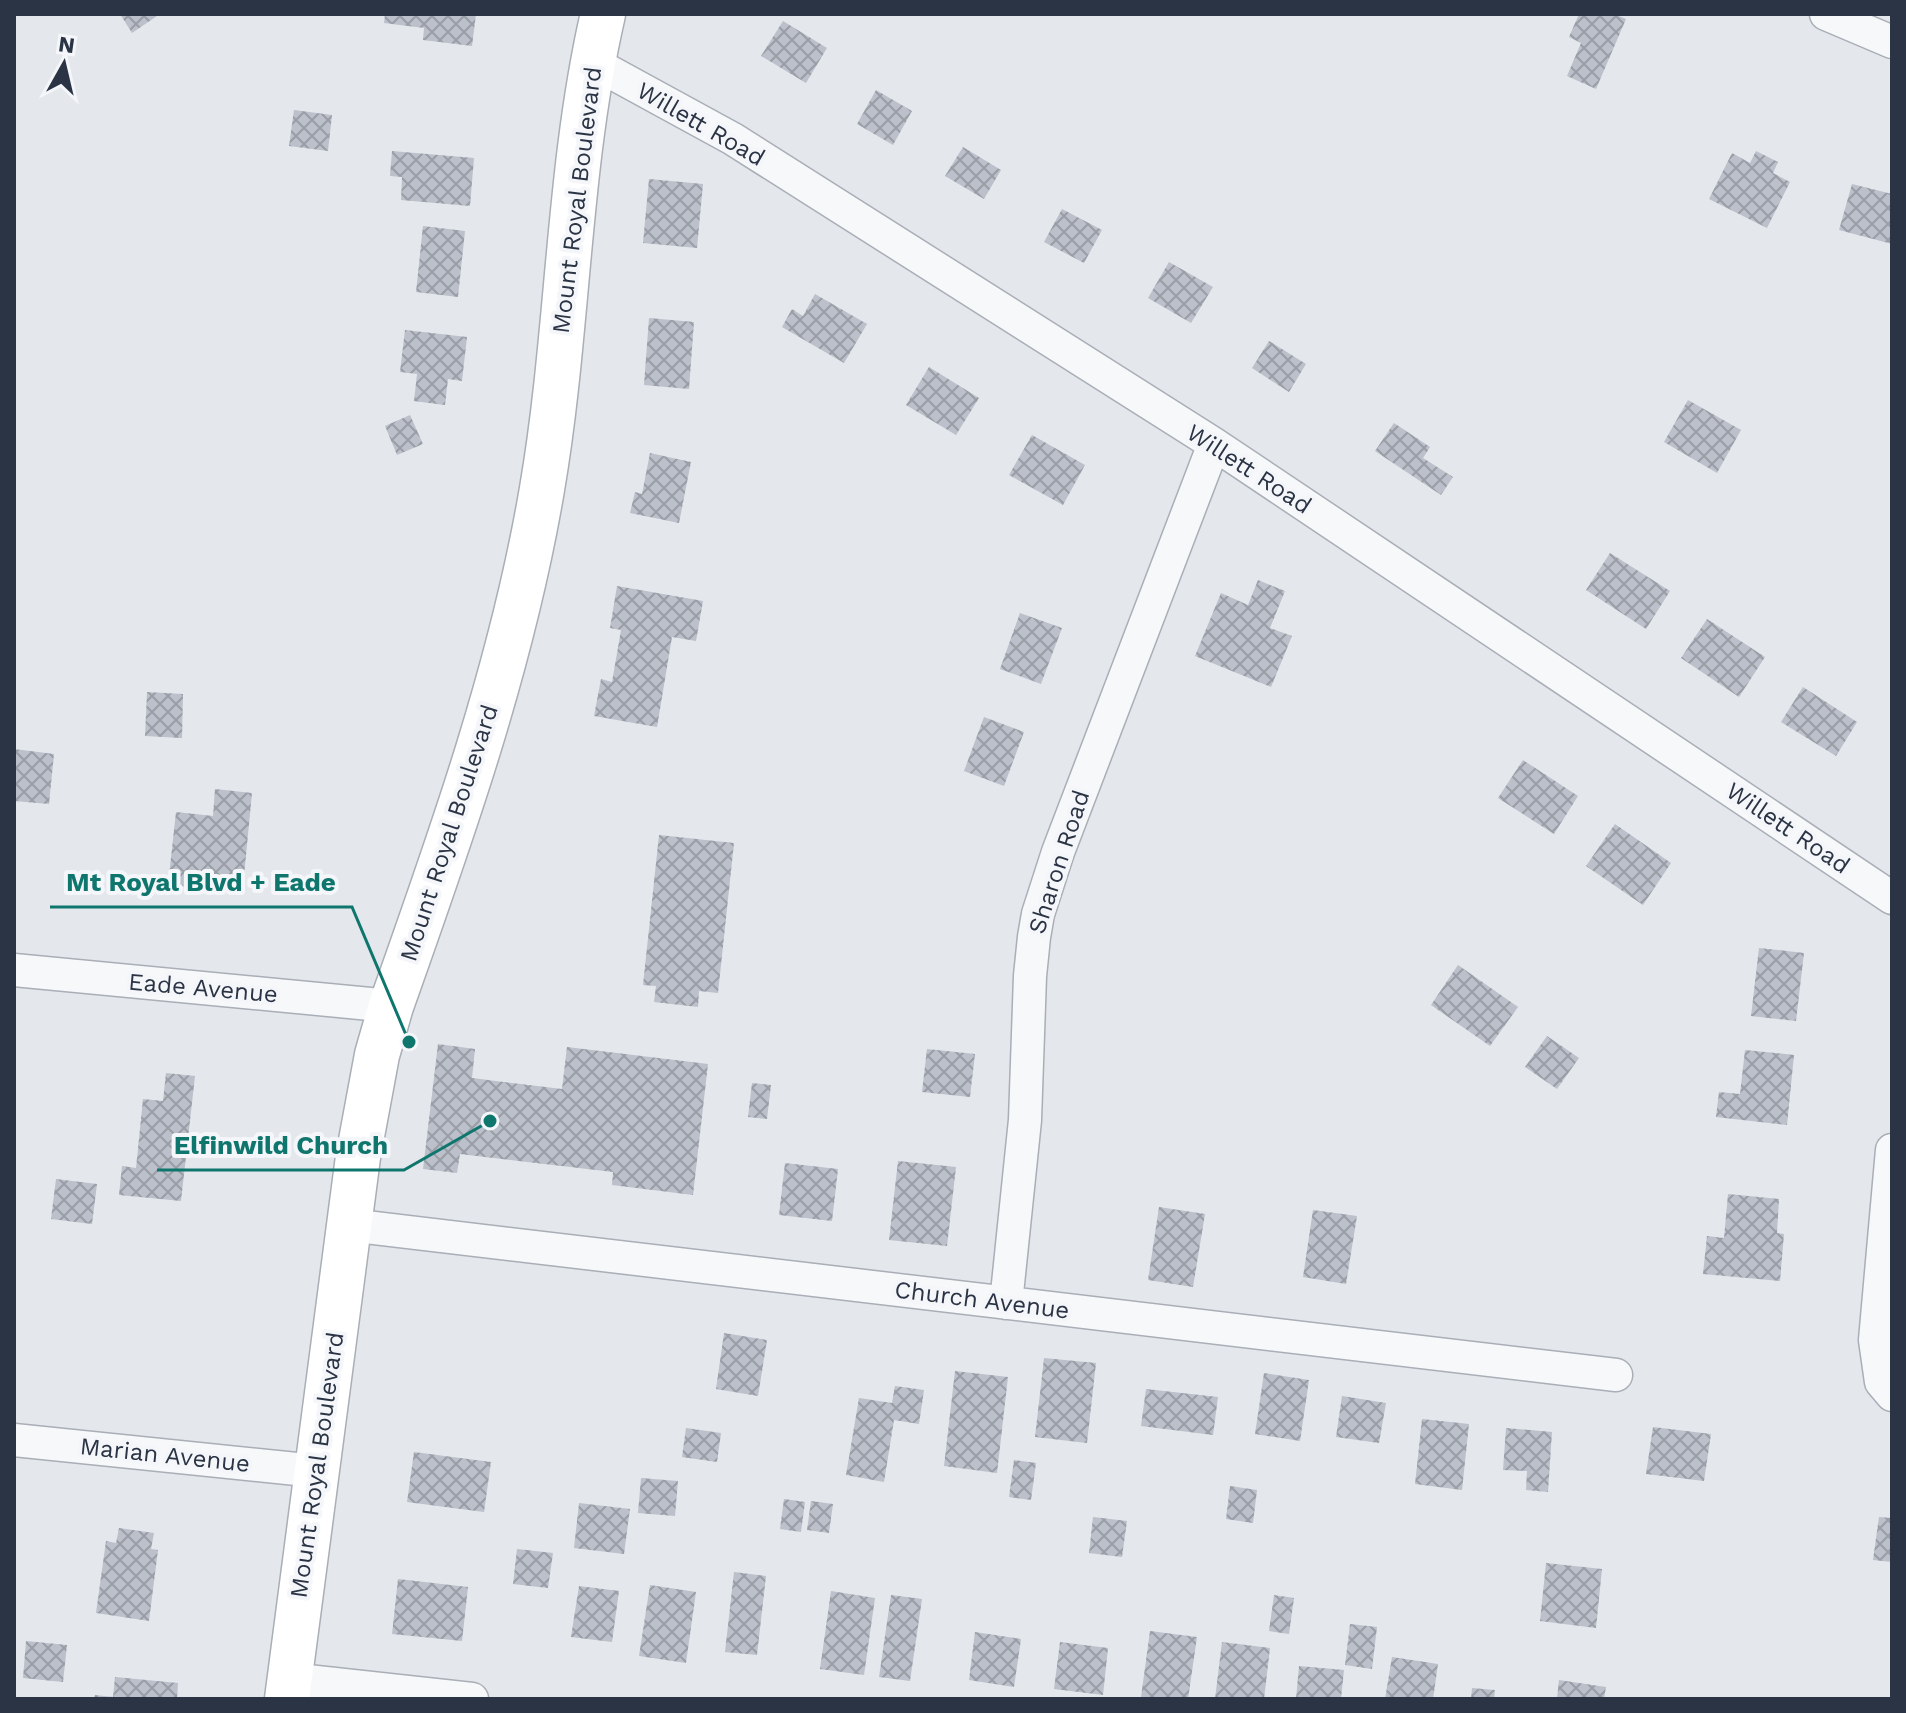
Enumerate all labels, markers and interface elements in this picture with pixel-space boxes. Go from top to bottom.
north arrow [24,24,104,104]
text: N [57,31,77,58]
street label: Mount Royal Boulevard [547,65,607,335]
street label: Willett Road [632,76,770,172]
street label: Willett Road [1181,418,1317,520]
street label: Mount Royal Boulevard [394,701,504,965]
street label: Willett Road [1721,776,1855,880]
street label: Sharon Road [1023,787,1095,937]
callout: Mt Royal Blvd + Eade [50,857,352,907]
text: Mt Royal Blvd + Eade [66,867,336,897]
street label: Eade Avenue [127,968,279,1008]
callout: Elfinwild Church [157,1120,404,1170]
text: Elfinwild Church [174,1130,388,1160]
street label: Church Avenue [893,1275,1071,1325]
street label: Mount Royal Boulevard [284,1330,350,1600]
street label: Marian Avenue [79,1432,251,1478]

